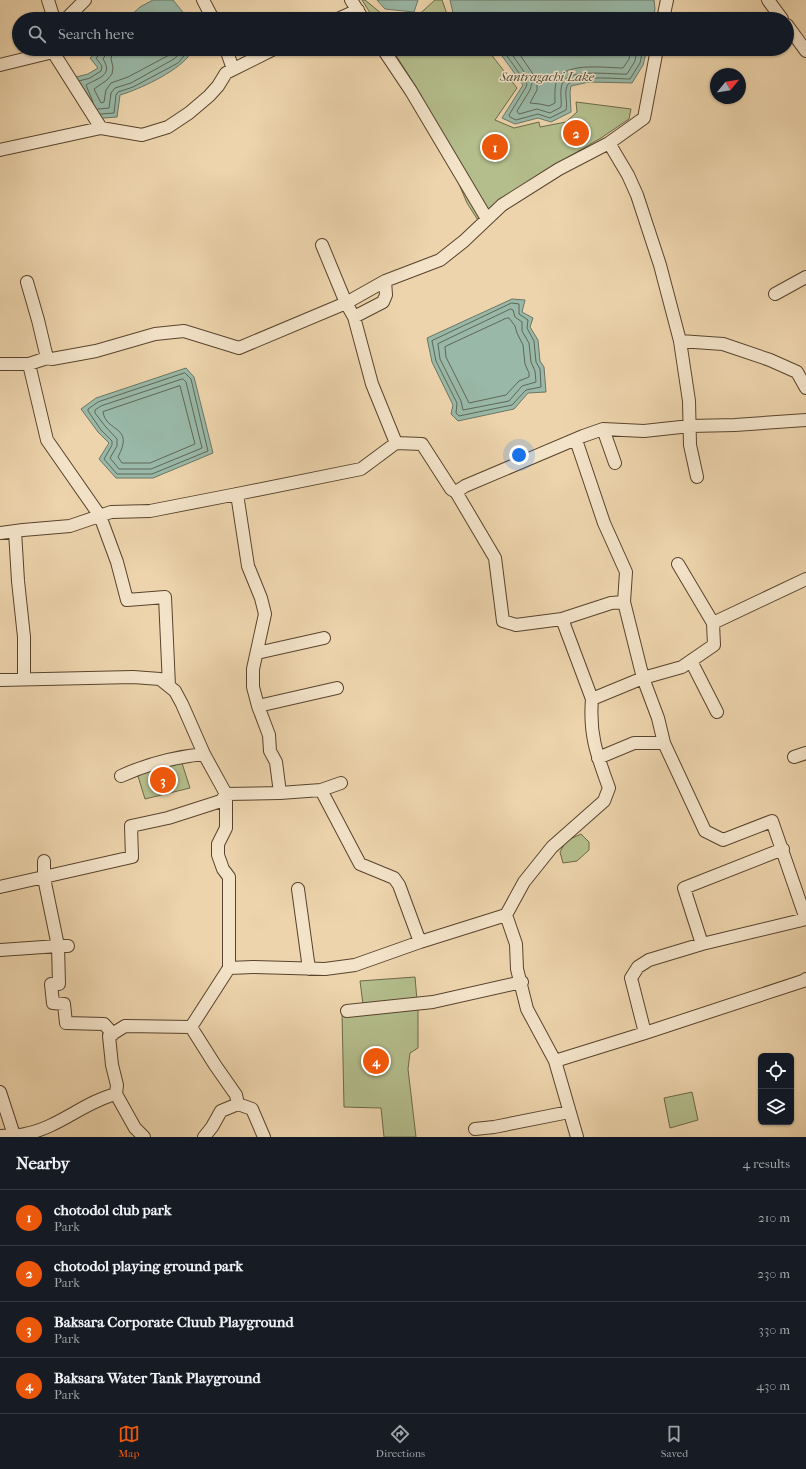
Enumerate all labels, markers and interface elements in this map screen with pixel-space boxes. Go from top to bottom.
search box [12,12,794,56]
icon: search [26,23,48,45]
text: Search here [58,25,134,43]
north arrow [710,68,746,104]
water label: Santragachi Lake [499,69,595,84]
pin: 2 [563,118,589,148]
pin: 1 [482,132,508,162]
your location [509,445,529,465]
pin: 3 [150,765,176,795]
pin: 4 [363,1046,389,1076]
map controls [758,1053,794,1125]
button: locate [758,1053,794,1089]
button: layers [758,1089,794,1125]
text: Nearby [16,1153,70,1173]
text: 4 results [743,1156,790,1171]
text: chotodol club park [54,1201,172,1219]
text: 1 [27,1210,31,1225]
text: 210 m [758,1210,790,1225]
text: Park [54,1219,80,1234]
text: chotodol playing ground park [54,1257,243,1275]
text: 2 [26,1266,32,1281]
text: 230 m [757,1266,790,1281]
text: Park [54,1275,80,1290]
text: Baksara Corporate Cluub Playground [54,1313,294,1331]
text: 3 [26,1322,32,1337]
text: 330 m [759,1322,790,1337]
text: Park [54,1331,80,1346]
text: Baksara Water Tank Playground [54,1369,261,1387]
text: 4 [25,1378,33,1393]
text: 430 m [756,1378,790,1393]
text: Park [54,1387,80,1402]
tab: Map [118,1423,140,1460]
tab: Directions [376,1423,425,1460]
tab: Saved [661,1423,688,1460]

